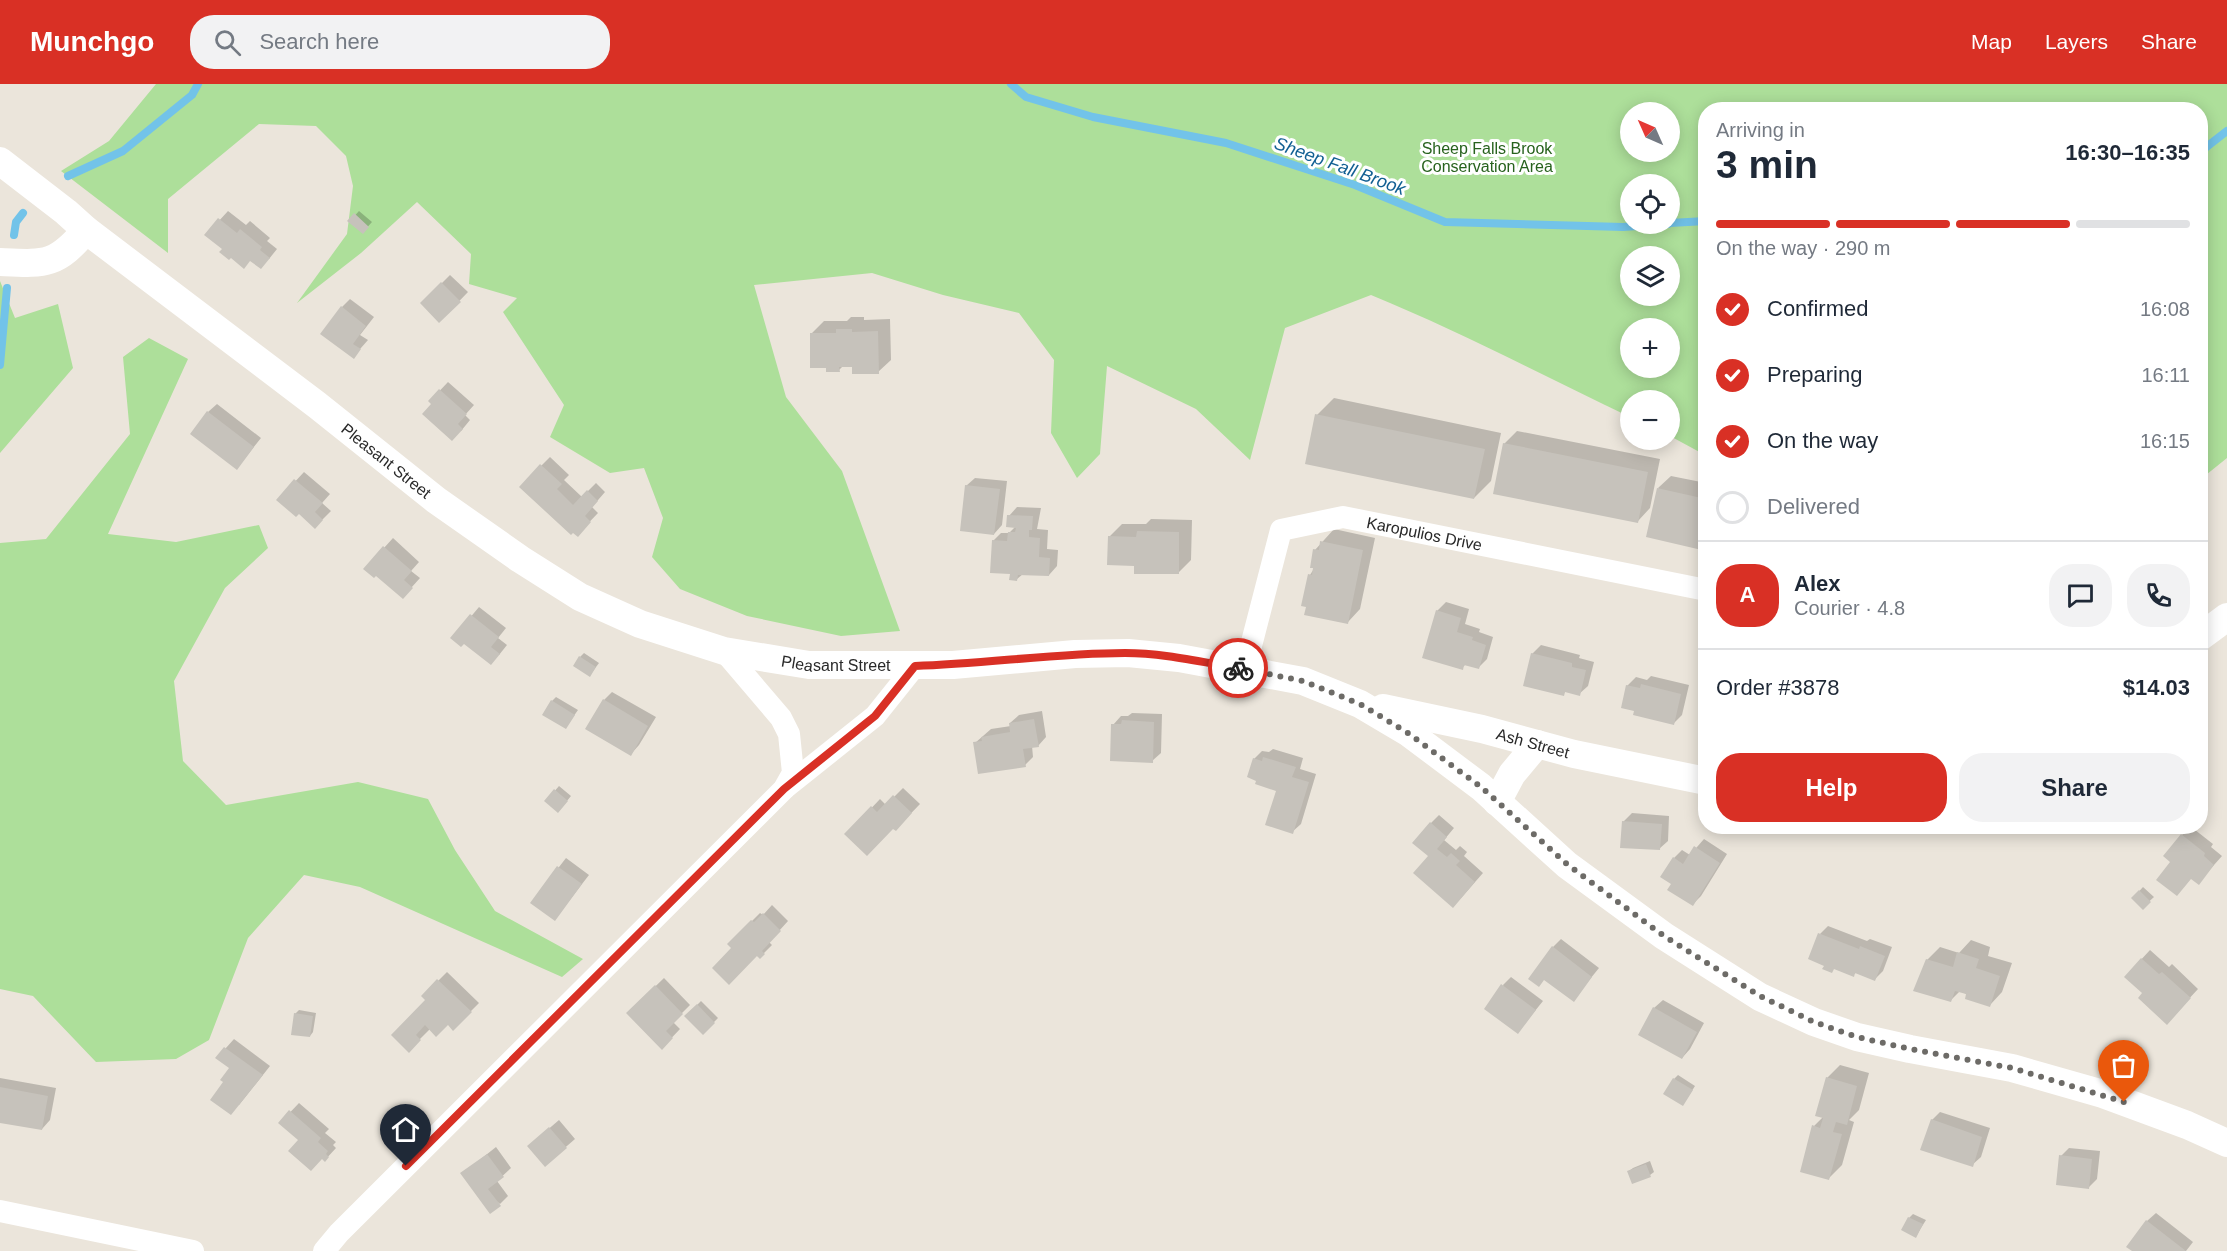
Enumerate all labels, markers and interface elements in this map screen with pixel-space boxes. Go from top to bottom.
search box [190,15,610,69]
text: Munchgo [30,26,154,57]
icon: search [211,26,244,59]
text: Search here [259,29,379,54]
text: Map [1971,30,2012,53]
text: Layers [2045,30,2108,53]
text: Share [2141,30,2197,53]
north arrow [1620,102,1680,162]
map controls [1620,102,1680,450]
text: Arriving in [1716,119,1805,141]
water label: Sheep Fall Brook [1272,133,1409,199]
park label: Sheep Falls Brook Conservation Area [1421,140,1553,175]
text: 16:30–16:35 [2065,140,2190,165]
text: 3 min [1716,143,1818,186]
button: locate [1620,174,1680,234]
text: On the way · 290 m [1716,237,1891,259]
button: layers [1620,246,1680,306]
icon: check [1716,293,1749,326]
text: Confirmed [1767,296,1868,321]
text: 16:08 [2140,298,2190,320]
button: + [1620,318,1680,378]
icon: check [1716,359,1749,392]
text: Preparing [1767,362,1862,387]
text: 16:11 [2141,364,2190,386]
button: − [1620,390,1680,450]
street label: Pleasant Street [338,420,435,502]
icon: check [1716,425,1749,458]
text: On the way [1767,428,1878,453]
text: 16:15 [2140,430,2190,452]
text: Delivered [1767,494,1860,519]
street label: Karopulios Drive [1365,513,1484,553]
button: chat [2049,564,2112,627]
button: phone [2127,564,2190,627]
text: Alex [1794,571,1840,596]
text: A [1740,582,1755,607]
text: Courier · 4.8 [1794,597,1905,619]
courier [1208,638,1268,698]
street label: Pleasant Street [780,652,891,674]
icon: bike [1222,652,1255,685]
text: Order #3878 [1716,675,1840,700]
text: $14.03 [2123,675,2190,700]
street label: Ash Street [1495,725,1572,761]
button: Help [1716,753,1947,822]
button: Share [1959,753,2190,822]
pin [2098,1040,2149,1102]
icon: bag [2107,1049,2140,1082]
pin [380,1104,431,1166]
icon: home [389,1113,422,1146]

